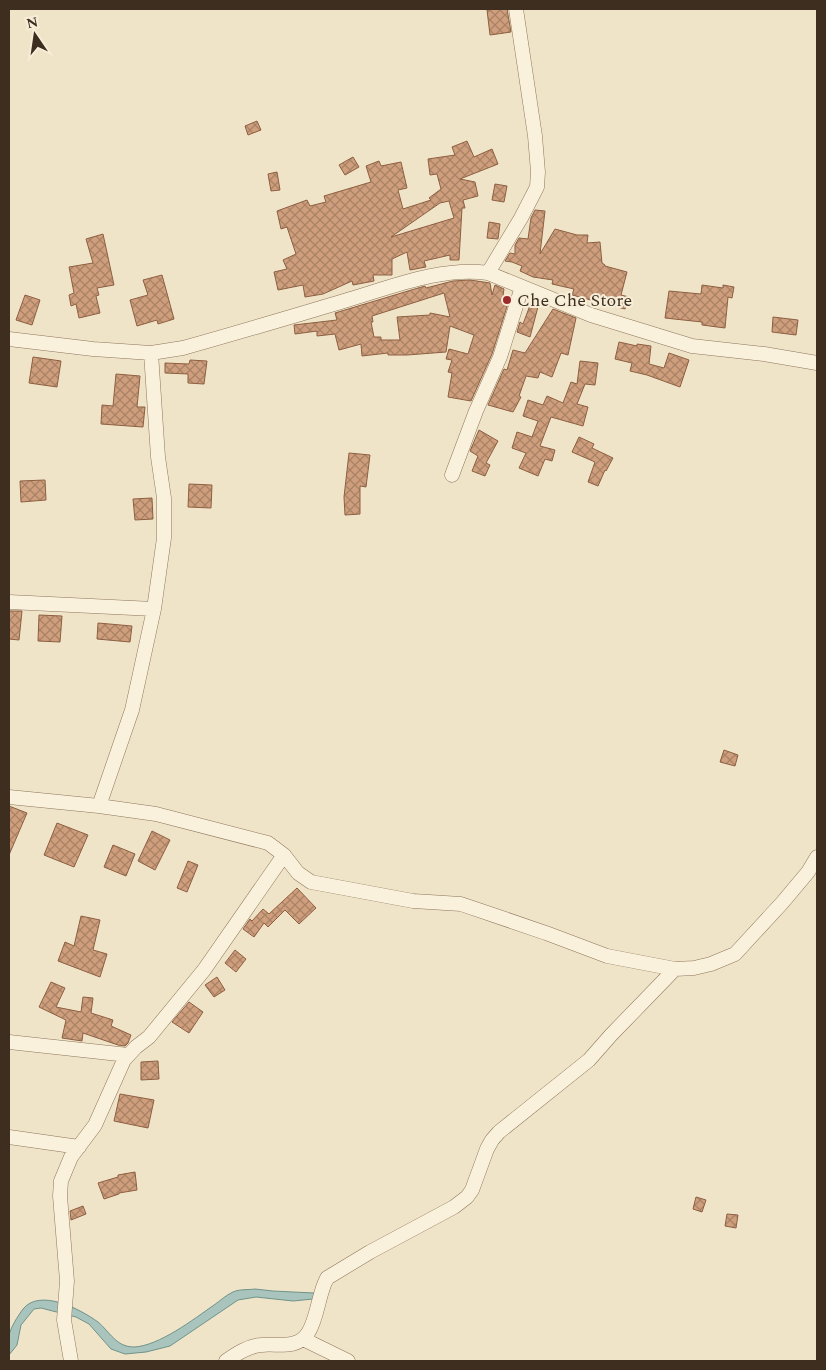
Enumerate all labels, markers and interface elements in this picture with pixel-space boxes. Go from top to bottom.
north arrow [10,10,60,60]
text: N [24,11,40,34]
place label: Che Che Store [517,287,632,314]
marker: Che Che Store [501,294,513,306]

